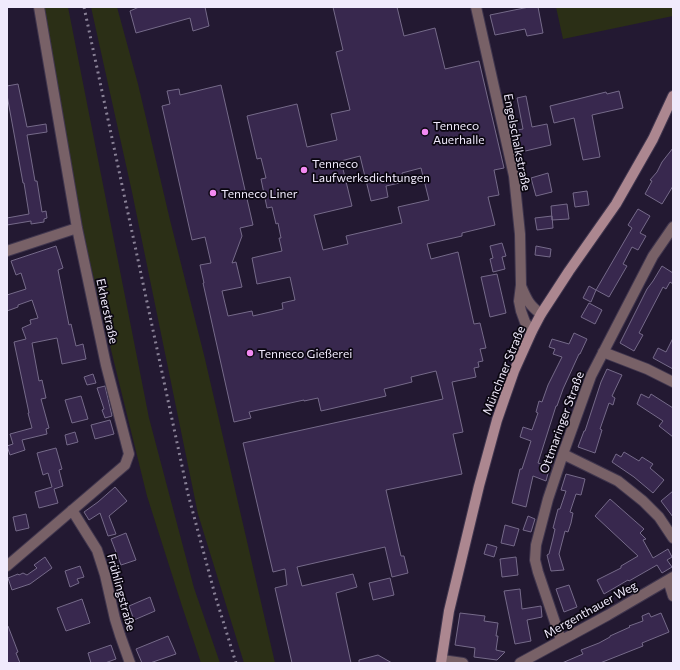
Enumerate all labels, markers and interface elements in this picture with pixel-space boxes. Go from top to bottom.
street label: Engelschalkstraße [502,92,534,192]
place label: Tenneco Auerhalle [433,118,485,146]
marker: Tenneco Auerhalle [420,127,430,137]
place label: Tenneco Laufwerksdichtungen [312,156,430,184]
marker: Tenneco Laufwerksdichtungen [299,165,309,175]
place label: Tenneco Liner [221,186,298,200]
marker: Tenneco Liner [208,188,218,198]
street label: Ekherstraße [94,277,122,345]
street label: Münchner Straße [479,324,527,416]
place label: Tenneco Gießerei [258,346,352,360]
marker: Tenneco Gießerei [245,348,255,358]
street label: Ottmaringer Straße [536,369,586,475]
street label: Frühlingstraße [105,552,139,632]
street label: Mergenthauer Weg [541,577,640,640]

